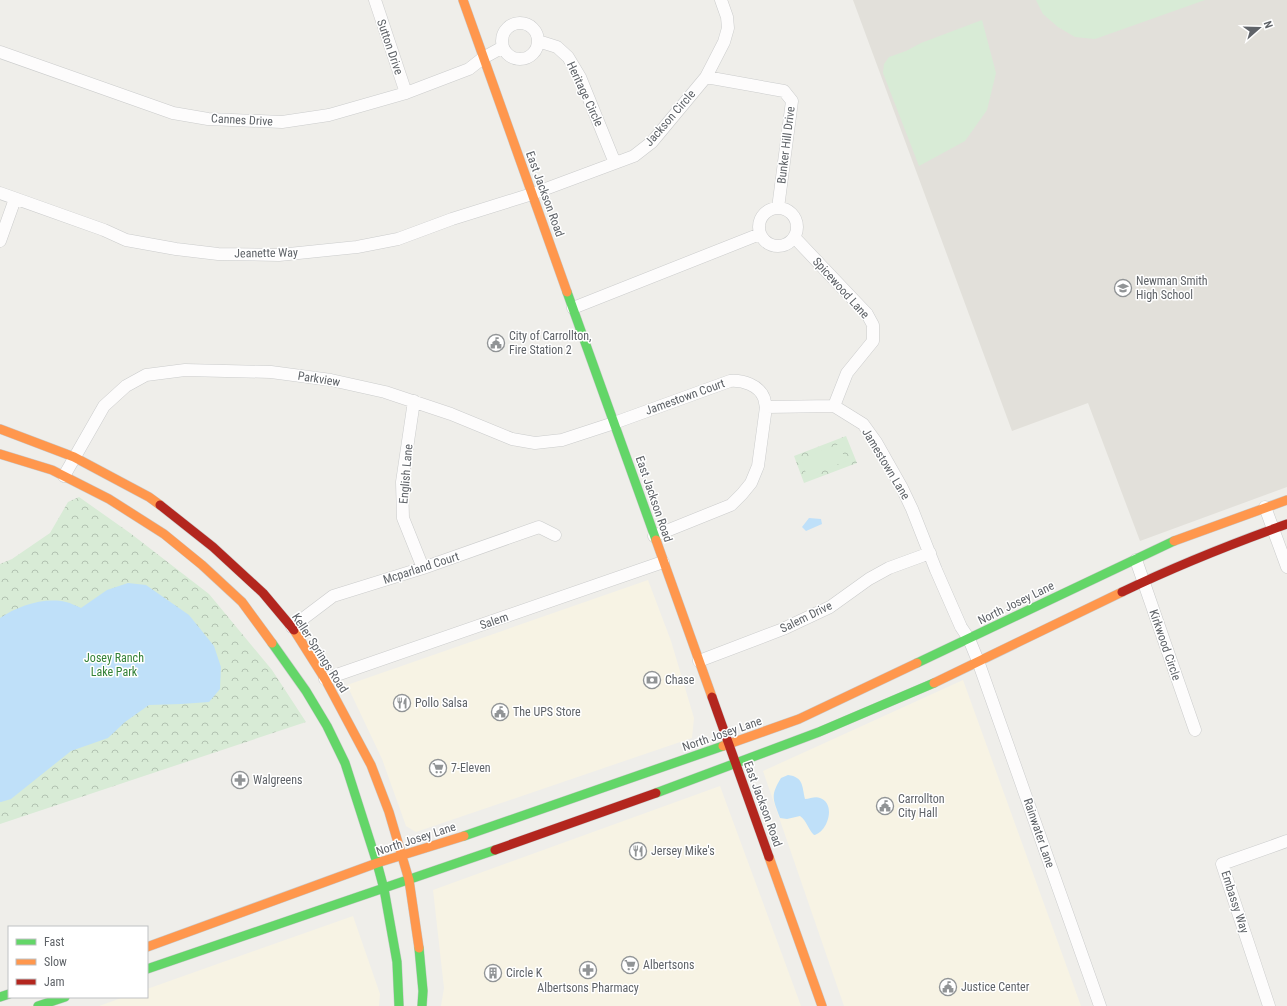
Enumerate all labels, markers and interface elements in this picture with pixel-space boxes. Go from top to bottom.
north arrow [1239,8,1279,48]
street label: Sutton Drive [374,18,406,77]
text: N [1261,19,1275,30]
street label: Heritage Circle [564,59,606,129]
street label: Jackson Circle [642,87,698,149]
street label: Bunker Hill Drive [774,105,798,185]
street label: Cannes Drive [211,111,274,129]
street label: East Jackson Road [523,149,567,239]
street label: Jeanette Way [234,245,298,261]
street label: Spicewood Lane [810,255,872,322]
place label: Newman Smith High School [1136,274,1208,302]
school or university icon: Newman Smith High School [1113,278,1133,298]
place label: City of Carrollton, Fire Station 2 [509,329,591,357]
public building icon: City of Carrollton, Fire Station 2 [486,333,506,353]
street label: Parkview [297,369,341,389]
street label: Jamestown Court [643,376,727,418]
street label: Jamestown Lane [859,426,913,502]
street label: English Lane [396,443,416,505]
street label: East Jackson Road [633,454,675,544]
street label: Mcparland Court [381,549,461,587]
street label: North Josey Lane [976,578,1057,627]
street label: Salem Drive [778,598,835,636]
street label: Kirkwood Circle [1146,608,1184,683]
street label: Salem [478,610,510,632]
street label: Keller Springs Road [289,611,351,695]
park label: Josey Ranch Lake Park [84,651,144,679]
bank icon: Chase [642,670,662,690]
place label: Chase [665,673,695,687]
restaurant icon: Pollo Salsa [392,693,412,713]
place label: Pollo Salsa [415,696,468,710]
public building icon: The UPS Store [490,702,510,722]
place label: The UPS Store [513,705,581,719]
street label: North Josey Lane [680,714,764,754]
supermarket icon: 7-Eleven [428,758,448,778]
street label: East Jackson Road [741,759,785,849]
place label: 7-Eleven [451,761,491,775]
pharmacy icon: Walgreens [230,770,250,790]
place label: Walgreens [253,773,302,787]
place label: Carrollton City Hall [898,792,945,820]
public building icon: Carrollton City Hall [875,796,895,816]
street label: Rainwater Lane [1021,796,1058,870]
street label: North Josey Lane [374,819,458,858]
restaurant icon: Jersey Mike's [628,841,648,861]
place label: Jersey Mike's [651,844,715,858]
street label: Embassy Way [1218,869,1252,935]
legend [8,926,148,998]
text: Fast [44,935,65,949]
text: Slow [44,955,67,969]
supermarket icon: Albertsons [620,955,640,975]
place label: Albertsons [643,958,695,972]
pharmacy icon: Albertsons Pharmacy [578,960,598,980]
building icon: Circle K [483,963,503,983]
place label: Circle K [506,966,543,980]
text: Jam [44,975,65,989]
public building icon: Justice Center [938,977,958,997]
place label: Justice Center [961,980,1030,994]
place label: Albertsons Pharmacy [537,981,639,995]

